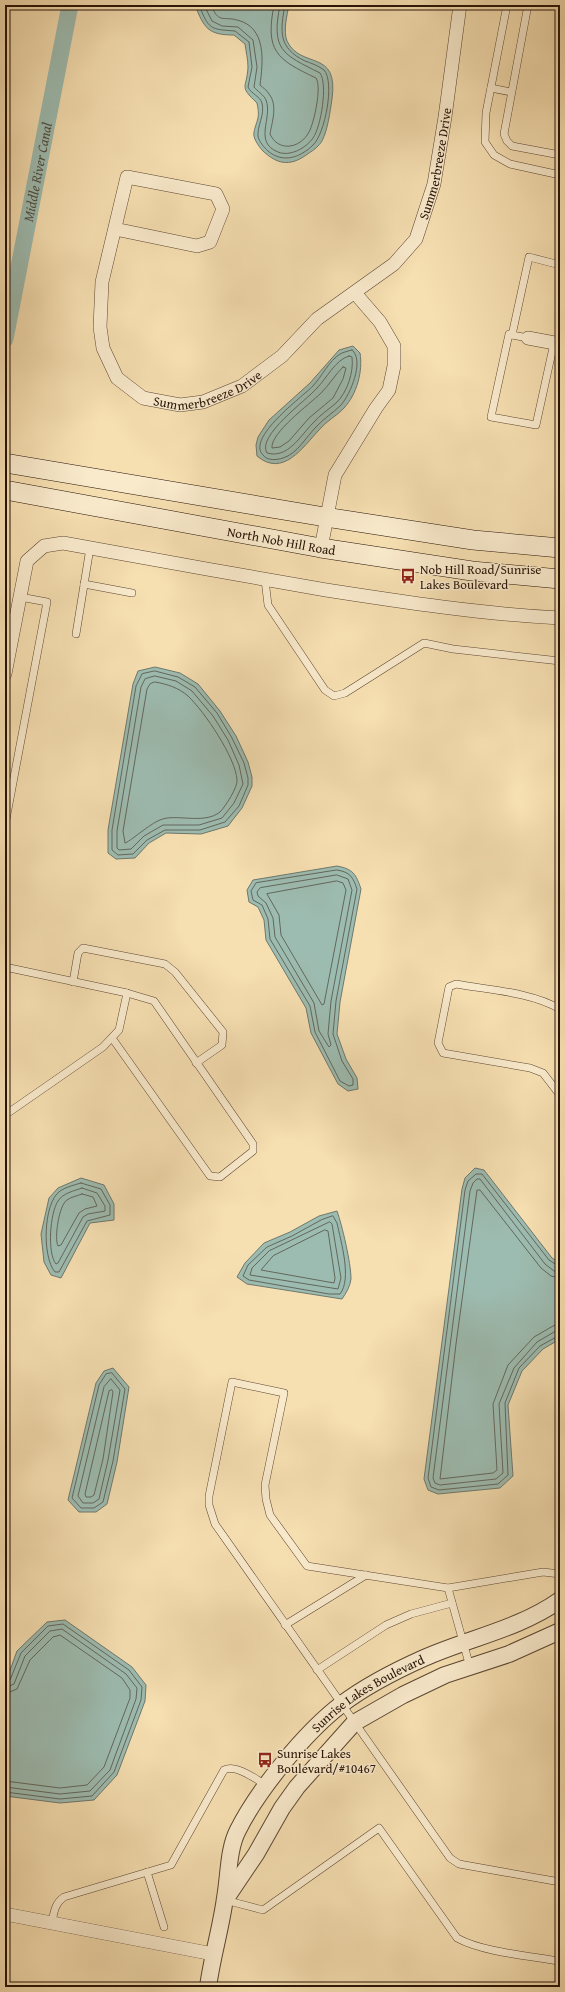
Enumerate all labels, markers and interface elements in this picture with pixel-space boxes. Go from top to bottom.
street label: Summerbreeze Drive [414,107,456,222]
water label: Middle River Canal [18,120,57,224]
street label: Summerbreeze Drive [152,366,266,415]
street label: North Nob Hill Road [226,522,337,560]
place label: Nob Hill Road/Sunrise Lakes Boulevard [420,560,541,594]
bus stop icon: Nob Hill Road/Sunrise Lakes Boulevard [399,567,417,585]
street label: Sunrise Lakes Boulevard [307,1650,428,1737]
place label: Sunrise Lakes Boulevard/#10467 [277,1744,376,1778]
bus stop icon: Sunrise Lakes Boulevard/#10467 [256,1751,274,1769]

